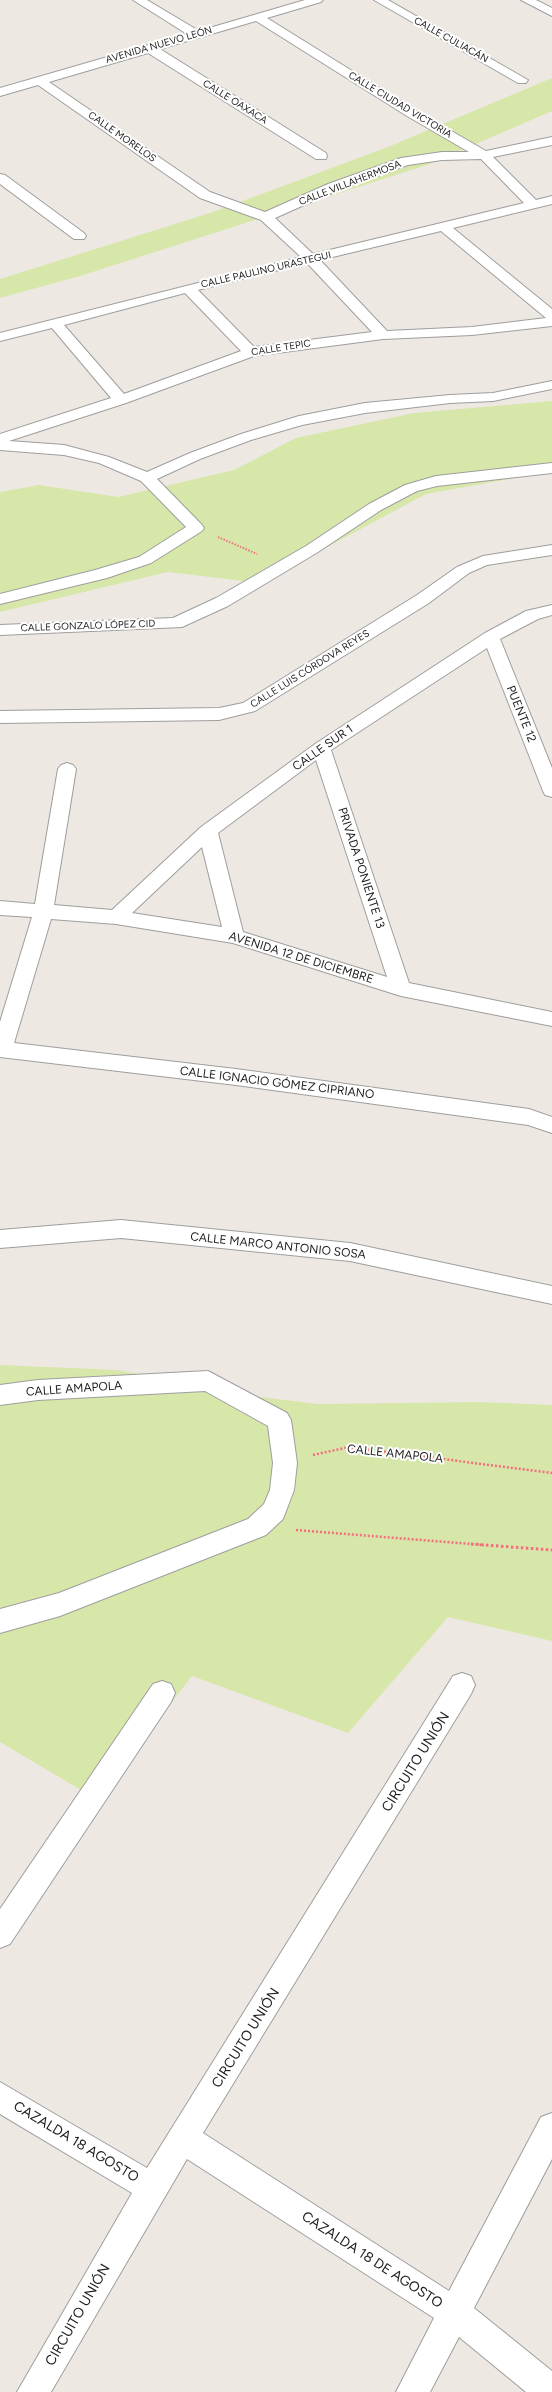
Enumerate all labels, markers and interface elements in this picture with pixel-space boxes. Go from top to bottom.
street label: CALLE CULIACÁN [412,15,490,65]
street label: AVENIDA NUEVO LEÓN [104,24,214,66]
street label: CALLE CIUDAD VICTORIA [346,69,454,141]
street label: CALLE OAXACA [200,77,270,127]
street label: CALLE MORELOS [86,109,158,165]
street label: CALLE VILLAHERMOSA [297,158,403,208]
street label: CALLE PAULINO URASTEGUI [200,249,332,291]
street label: CALLE TEPIC [250,337,312,359]
street label: CALLE GONZALO LÓPEZ CID [21,618,155,634]
street label: CALLE LUIS CÓRDOVA REYES [248,627,372,711]
street label: PUENTE 12 [503,683,539,745]
street label: CALLE SUR 1 [290,722,356,774]
street label: PRIVADA PONIENTE 13 [335,806,387,930]
street label: AVENIDA 12 DE DICIEMBRE [227,929,375,987]
street label: CALLE IGNACIO GÓMEZ CIPRIANO [179,1064,375,1102]
street label: CALLE MARCO ANTONIO SOSA [190,1230,366,1262]
street label: CALLE AMAPOLA [25,1378,123,1400]
street label: CALLE AMAPOLA [346,1442,444,1466]
street label: CIRCUITO UNIÓN [378,1709,454,1815]
street label: CIRCUITO UNIÓN [208,1985,284,2091]
street label: CAZALDA 18 AGOSTO [10,2098,142,2186]
street label: CAZALDA 18 DE AGOSTO [298,2208,446,2312]
street label: CIRCUITO UNIÓN [42,2261,114,2369]

